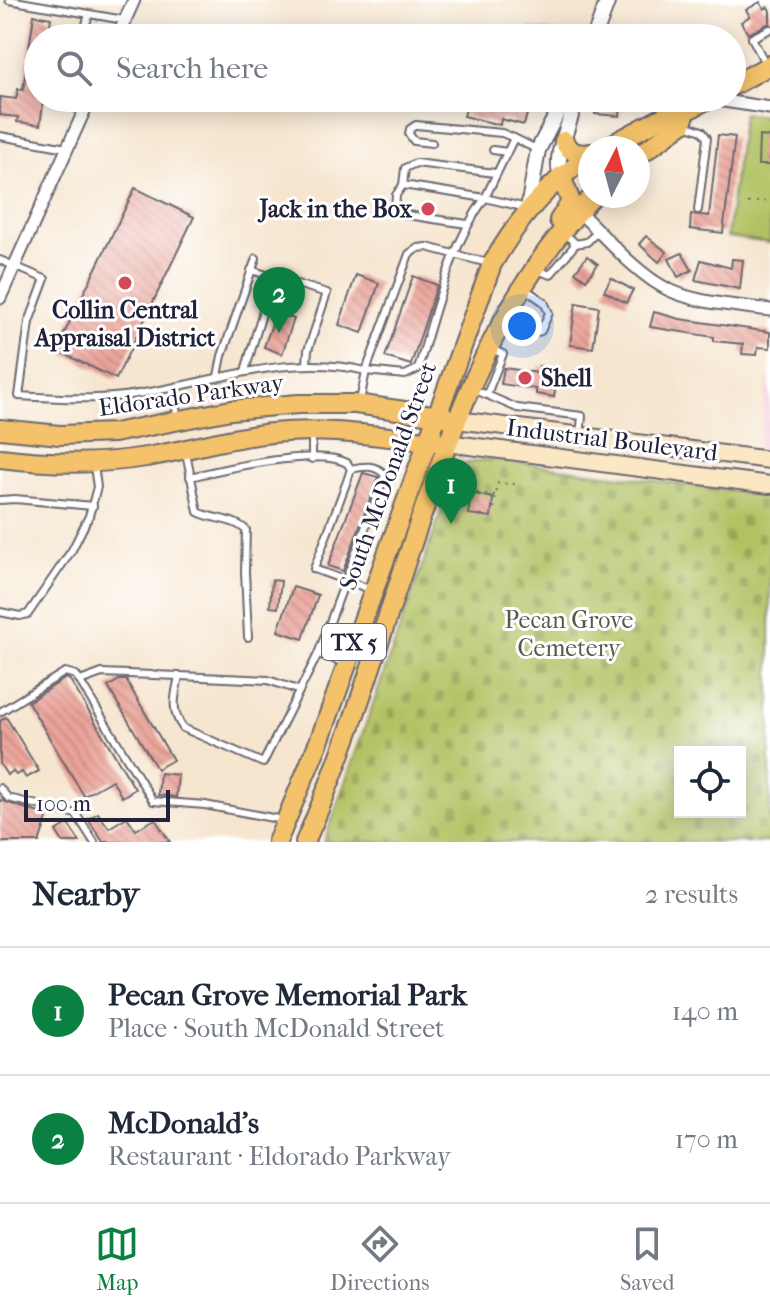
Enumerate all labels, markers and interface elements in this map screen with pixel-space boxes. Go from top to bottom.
search box [24,24,746,112]
icon: search [52,46,96,90]
text: Search here [116,51,268,86]
north arrow [578,136,650,208]
place label: Jack in the Box [257,195,412,223]
marker: Jack in the Box [419,200,437,218]
pin: 2 [253,267,305,333]
marker: Collin Central Appraisal District [116,274,134,292]
place label: Collin Central Appraisal District [33,296,216,352]
your location [502,306,542,346]
street label: South McDonald Street [334,358,442,594]
place label: Shell [541,364,592,392]
street label: Eldorado Parkway [97,368,287,422]
marker: Shell [516,369,534,387]
street label: Industrial Boulevard [505,413,720,467]
pin: 1 [425,458,477,524]
park label: Pecan Grove Cemetery [505,606,634,662]
road number: TX 5 [322,624,386,660]
map controls [674,746,746,818]
button: locate [674,746,746,818]
scale bar [24,786,170,822]
text: 100 m [36,791,91,817]
text: Nearby [32,874,139,914]
text: 2 results [645,879,738,910]
text: Pecan Grove Memorial Park [108,978,467,1013]
text: 1 [53,996,63,1027]
text: 140 m [672,996,738,1027]
text: Place · South McDonald Street [108,1013,444,1044]
text: McDonald's [108,1106,259,1141]
text: 2 [51,1124,65,1155]
text: 170 m [675,1124,738,1155]
text: Restaurant · Eldorado Parkway [108,1141,451,1172]
tab: Map [95,1222,139,1296]
tab: Directions [330,1222,429,1296]
tab: Saved [620,1222,675,1296]

